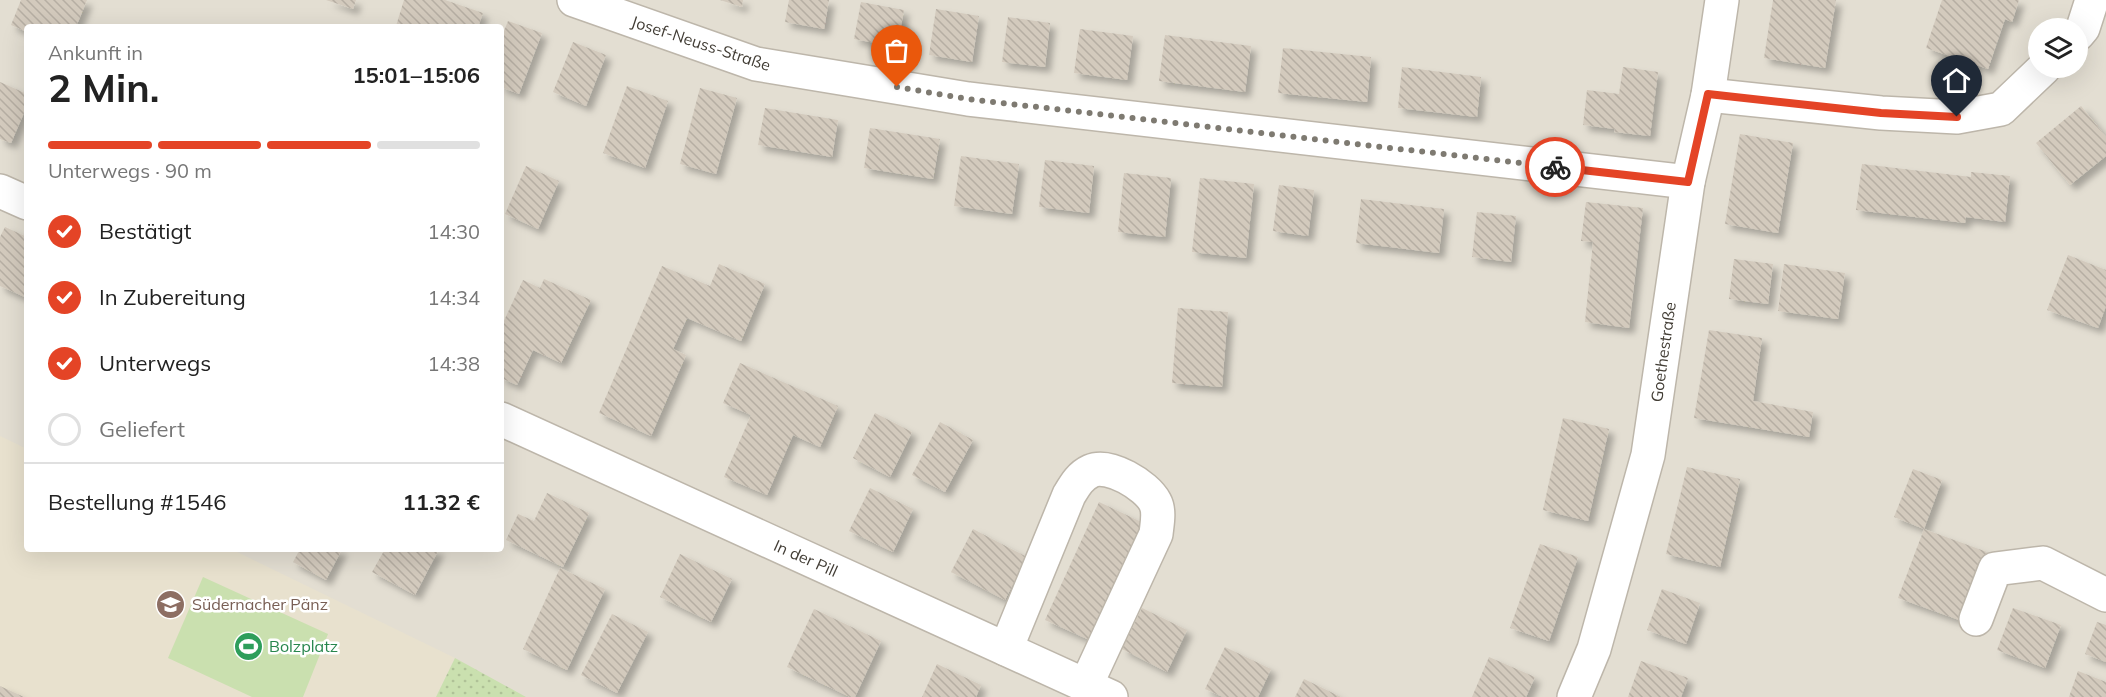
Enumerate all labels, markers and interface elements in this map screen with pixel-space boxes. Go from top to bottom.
street label: Josef-Neuss-Straße [629,11,773,75]
map controls [2028,18,2088,78]
button: layers [2028,18,2088,78]
pin [871,25,922,87]
icon: bag [880,34,913,67]
text: Ankunft in [48,40,143,65]
pin [1931,55,1982,117]
text: 15:01–15:06 [352,61,480,89]
text: 2 Min. [48,63,159,112]
icon: home [1940,64,1973,97]
courier [1525,137,1585,197]
icon: bike [1539,151,1572,184]
text: Unterwegs · 90 m [48,158,212,183]
icon: check [48,215,81,248]
text: Bestätigt [99,217,192,245]
text: 14:30 [427,219,480,244]
icon: check [48,281,81,314]
text: In Zubereitung [99,283,246,311]
text: 14:34 [427,285,480,310]
street label: Goethestraße [1646,301,1680,403]
icon: check [48,347,81,380]
text: Unterwegs [99,349,211,377]
text: 14:38 [427,351,480,376]
text: Geliefert [99,415,185,443]
text: Bestellung #1546 [48,488,226,516]
text: 11.32 € [403,488,480,516]
street label: In der Pill [771,535,841,581]
school or university icon: Südernacher Pänz [155,588,187,620]
place label: Südernacher Pänz [192,594,328,614]
sports icon: Bolzplatz [232,630,264,662]
place label: Bolzplatz [269,636,338,656]

